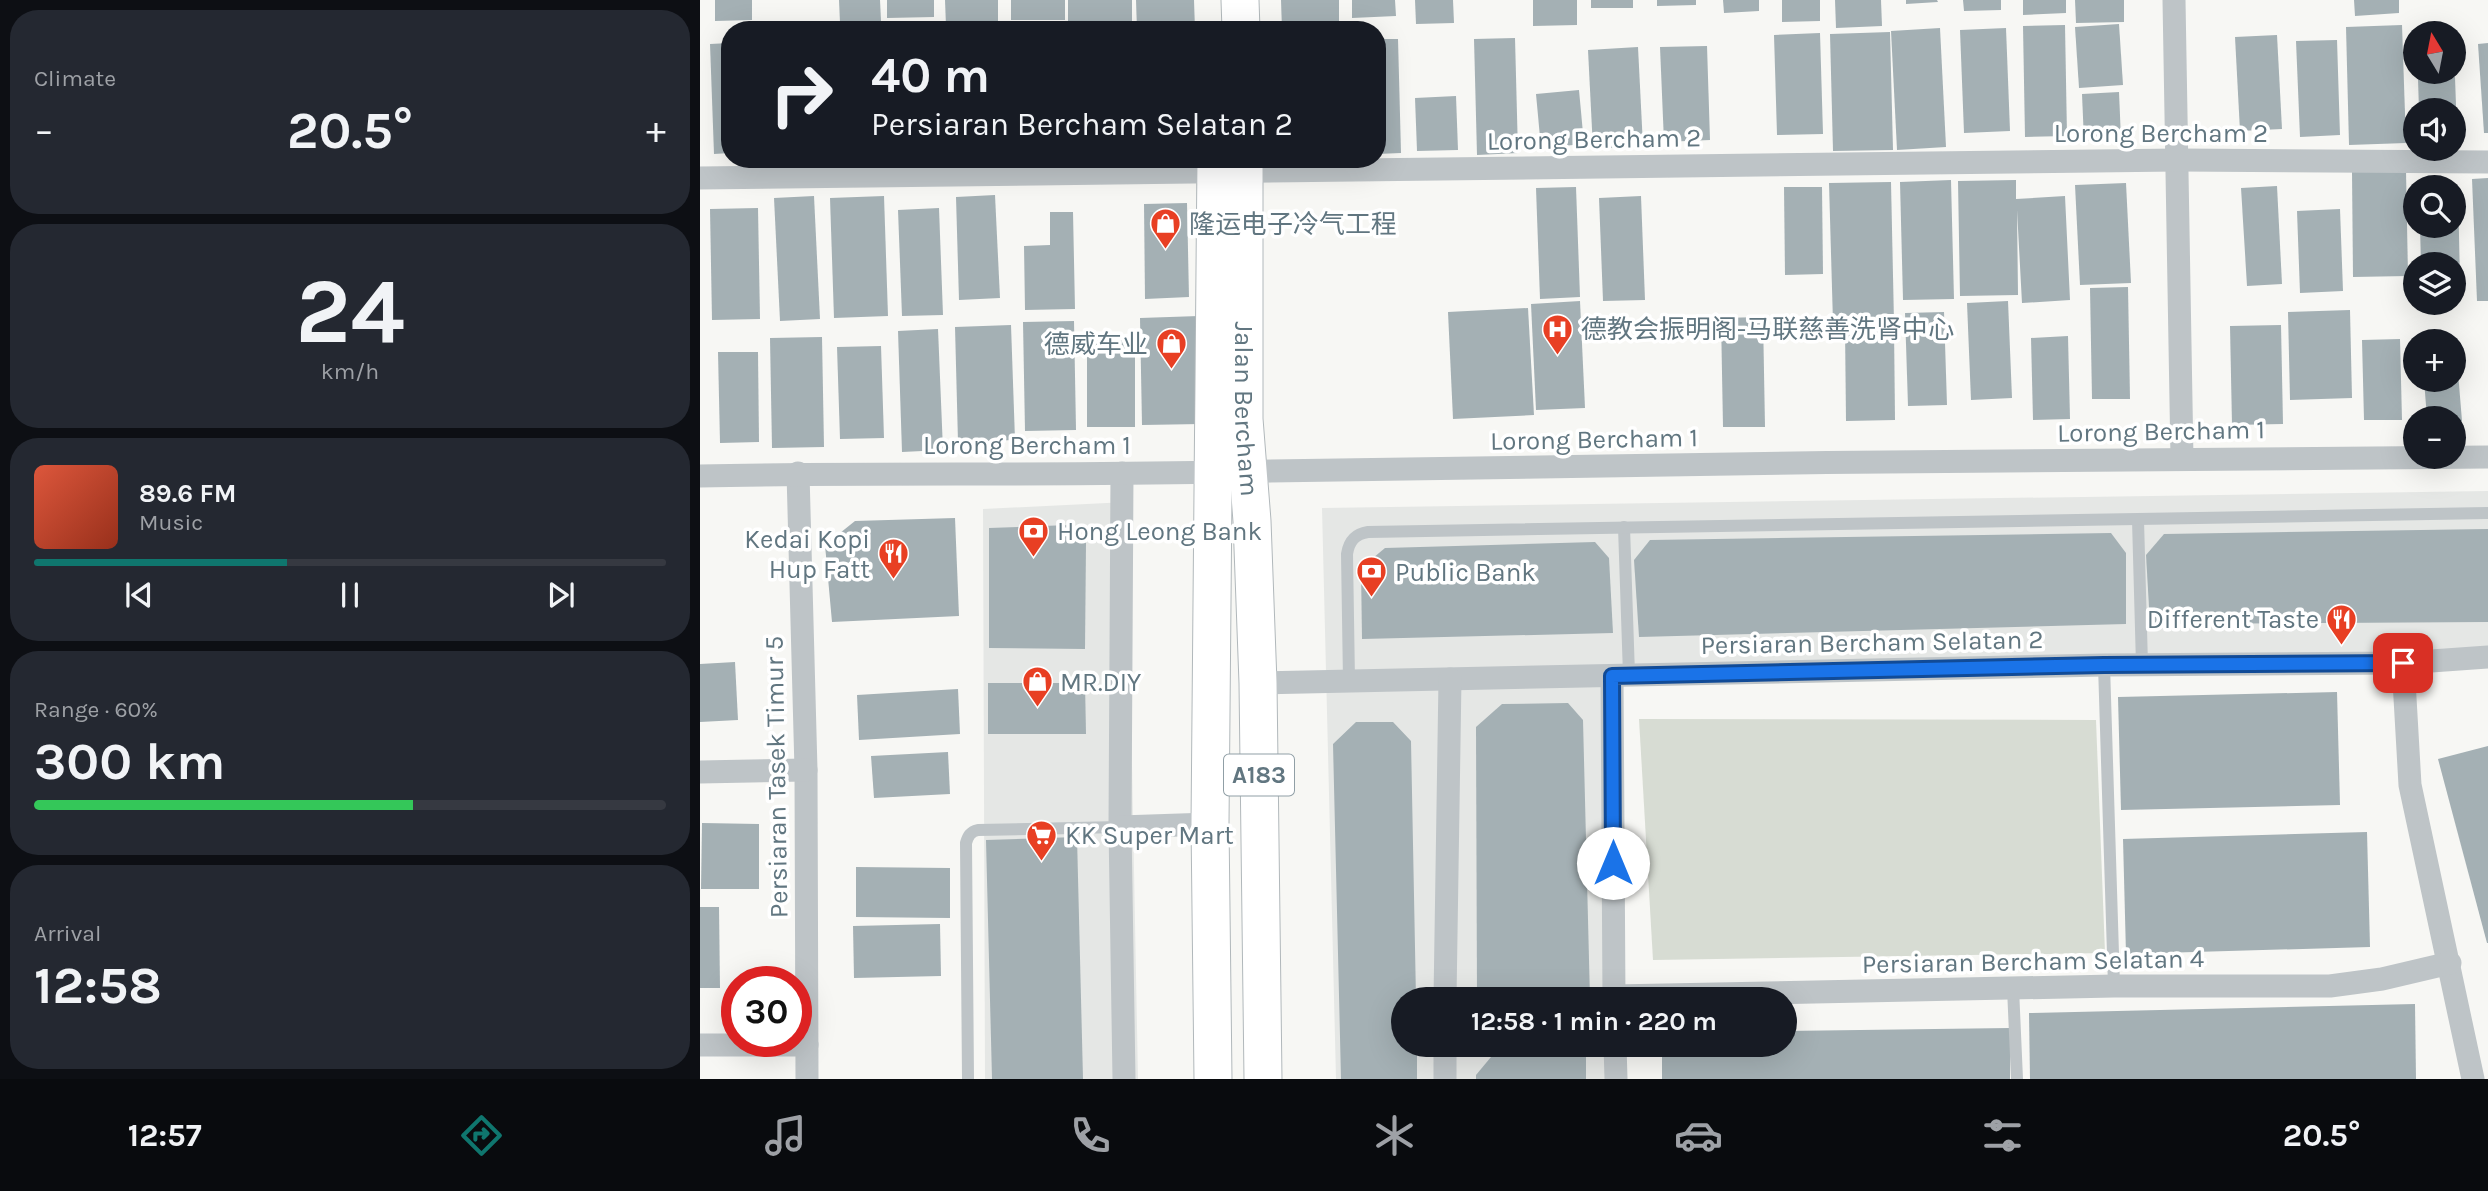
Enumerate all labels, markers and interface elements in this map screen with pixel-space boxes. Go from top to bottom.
north arrow [2403,21,2466,84]
map controls [2403,21,2466,469]
text: 40 m [871,47,990,104]
icon: right [756,49,847,140]
text: Climate [34,65,116,92]
button: sound [2403,98,2466,161]
text: 20.5° [287,100,413,161]
text: Persiaran Bercham Selatan 2 [871,106,1293,143]
text: − [34,108,54,153]
text: + [646,108,666,153]
street label: Lorong Bercham 2 [2054,118,2268,149]
street label: Lorong Bercham 2 [1487,122,1701,157]
button: search [2403,175,2466,238]
shop icon: 隆运电子冷气工程 [1149,207,1183,251]
place label: 隆运电子冷气工程 [1189,209,1397,240]
button: layers [2403,252,2466,315]
text: 24 [295,259,405,365]
hospital icon: 德教会振明阁-马联慈善洗肾中心 [1541,312,1575,356]
place label: 德教会振明阁-马联慈善洗肾中心 [1581,314,1954,345]
street label: Jalan Bercham [1228,321,1265,498]
shop icon: 德威车业 [1154,327,1188,371]
place label: 德威车业 [1044,329,1148,360]
button: + [2403,329,2466,392]
text: km/h [321,358,379,385]
button: − [2403,406,2466,469]
street label: Lorong Bercham 1 [2057,414,2265,449]
street label: Lorong Bercham 1 [1490,422,1698,457]
street label: Lorong Bercham 1 [923,430,1131,461]
text: 89.6 FM [139,478,237,509]
text: Music [139,509,203,536]
bank icon: Hong Leong Bank [1017,514,1051,558]
place label: Hong Leong Bank [1057,516,1262,547]
place label: Kedai Kopi Hup Fatt [744,524,870,585]
restaurant icon: Kedai Kopi Hup Fatt [876,537,910,581]
bank icon: Public Bank [1355,555,1389,599]
place label: Public Bank [1395,557,1536,588]
icon: previous [120,576,158,614]
icon: pause [331,576,369,614]
icon: next [542,576,580,614]
restaurant icon: Different Taste [2325,602,2359,646]
place label: Different Taste [2147,604,2319,635]
street label: Persiaran Bercham Selatan 2 [1700,624,2044,661]
pin [2373,633,2433,693]
street label: Persiaran Tasek Timur 5 [759,636,794,918]
icon: arrive [2384,644,2422,682]
shop icon: MR.DIY [1020,665,1054,709]
place label: MR.DIY [1060,667,1142,698]
text: Range · 60% [34,696,158,723]
text: 300 km [34,731,225,792]
road number: A183 [1224,754,1294,796]
supermarket icon: KK Super Mart [1025,818,1059,862]
place label: KK Super Mart [1065,820,1234,851]
position arrow [1576,826,1650,900]
text: Arrival [34,920,101,947]
street label: Persiaran Bercham Selatan 4 [1862,943,2204,980]
text: 12:58 [34,955,162,1016]
speed limit sign: 30 [721,966,812,1057]
text: 12:58 · 1 min · 220 m [1471,1006,1717,1037]
icon: directions [457,1111,506,1160]
icon: music [761,1111,810,1160]
icon: phone [1066,1111,1115,1160]
icon: climate [1370,1111,1419,1160]
icon: car [1674,1111,1723,1160]
icon: filters [1978,1111,2027,1160]
text: 12:57 [128,1117,202,1154]
text: 20.5° [2283,1117,2360,1154]

